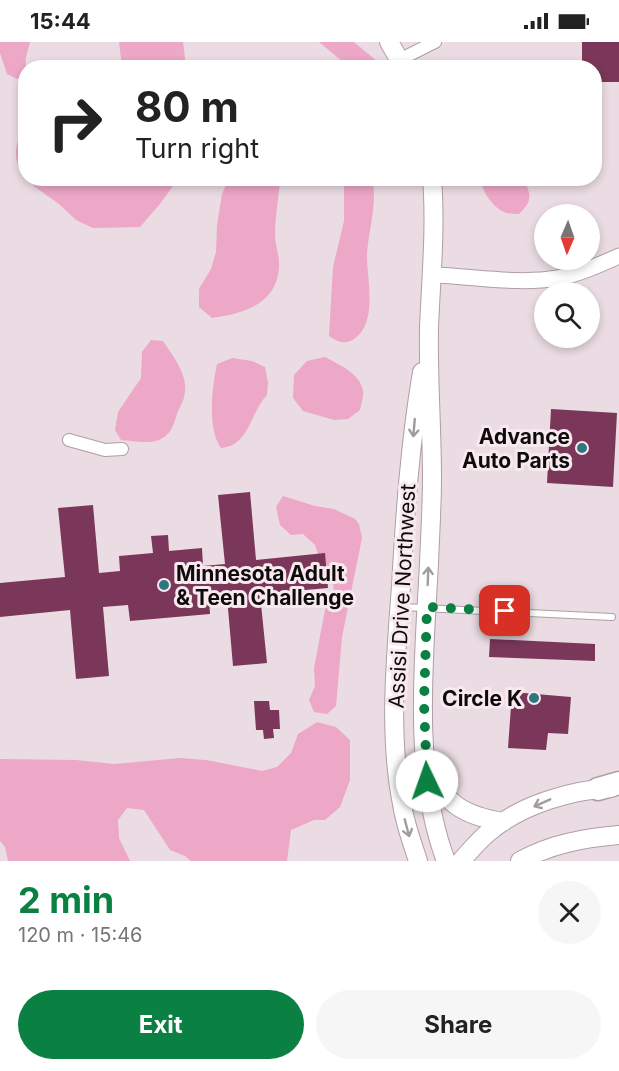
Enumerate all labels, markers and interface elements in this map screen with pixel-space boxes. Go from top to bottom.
text: 15:44 [30,8,91,34]
text: 80 m [135,81,239,132]
icon: right [36,84,114,162]
text: Turn right [135,132,259,165]
north arrow [534,204,600,270]
map controls [534,204,600,348]
button: search [534,282,600,348]
one-way arrow [408,418,419,438]
place label: Advance Auto Parts [462,424,570,473]
marker: Advance Auto Parts [575,441,589,455]
street label: Assisi Drive Northwest [384,483,420,709]
place label: Minnesota Adult & Teen Challenge [176,561,354,610]
one-way arrow [422,567,434,587]
marker: Minnesota Adult & Teen Challenge [157,578,171,592]
pin [479,585,530,636]
icon: arrive [488,594,521,627]
place label: Circle K [442,686,522,711]
marker: Circle K [527,691,541,705]
position arrow [395,749,459,813]
one-way arrow [534,798,552,810]
one-way arrow [402,818,414,837]
text: 2 min [18,878,114,922]
button: close [538,881,601,944]
text: 120 m · 15:46 [18,923,142,947]
button: Exit [18,990,304,1059]
button: Share [316,990,601,1059]

